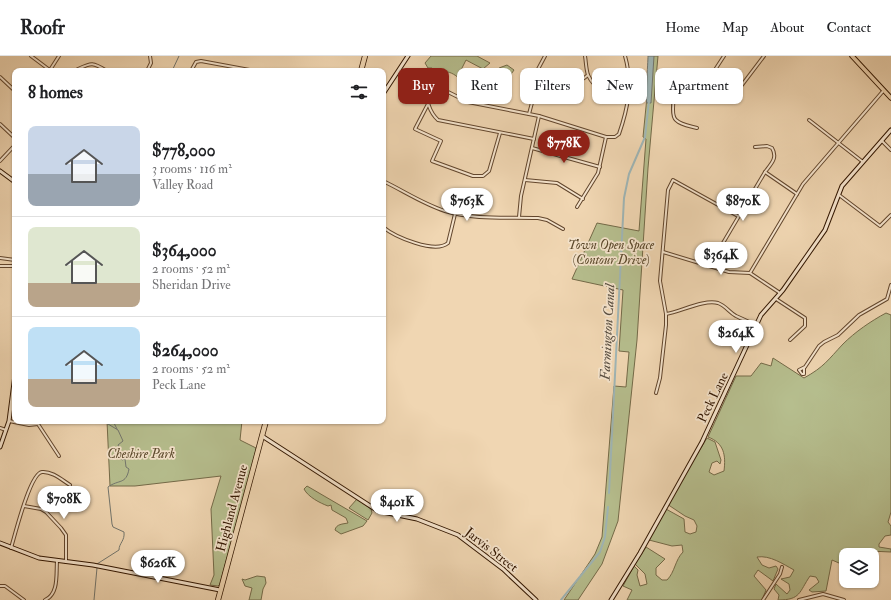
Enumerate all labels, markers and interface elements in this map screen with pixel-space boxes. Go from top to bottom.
text: Roofr [20,16,65,40]
text: Home [665,19,700,36]
text: Map [722,19,748,36]
text: About [770,19,804,36]
text: Contact [826,19,871,36]
chip: Buy [398,68,449,104]
chip: Rent [457,68,512,104]
chip: Filters [520,68,584,104]
chip: New [592,68,647,104]
chip: Apartment [655,68,743,104]
icon: filters [348,81,370,103]
text: 8 homes [28,82,83,103]
pin: $778K [536,130,592,164]
text: $778K [547,135,581,151]
text: $778,000 [152,140,215,161]
icon: home [60,142,108,190]
text: 3 rooms · 116 m² [152,161,232,177]
text: Valley Road [152,177,213,193]
pin: $763K [439,188,495,222]
pin: $870K [715,188,771,222]
text: $763K [450,193,484,209]
text: $870K [725,193,761,209]
park label: Town Open Space (Contour Drive) [568,237,655,268]
text: $364,000 [152,240,216,261]
pin: $364K [693,242,749,276]
icon: home [60,243,108,291]
text: $364K [704,247,739,263]
text: 2 rooms · 52 m² [152,261,230,277]
text: Sheridan Drive [152,277,231,293]
water label: Farmington Canal [596,282,619,382]
pin: $264K [708,320,764,354]
text: $264K [718,325,754,341]
text: $264,000 [152,340,219,361]
icon: home [60,343,108,391]
text: 2 rooms · 52 m² [152,361,230,377]
street label: Peck Lane [694,369,732,425]
text: Peck Lane [152,377,206,393]
park label: Cheshire Park [107,446,175,462]
street label: Highland Avenue [213,462,251,554]
pin: $708K [36,486,92,520]
pin: $401K [369,489,425,523]
text: $708K [46,491,82,507]
text: $401K [380,494,414,510]
street label: Jarvis Street [461,524,521,575]
map controls [839,548,879,588]
button: layers [839,548,879,588]
pin: $626K [130,550,186,584]
text: $626K [140,555,176,571]

